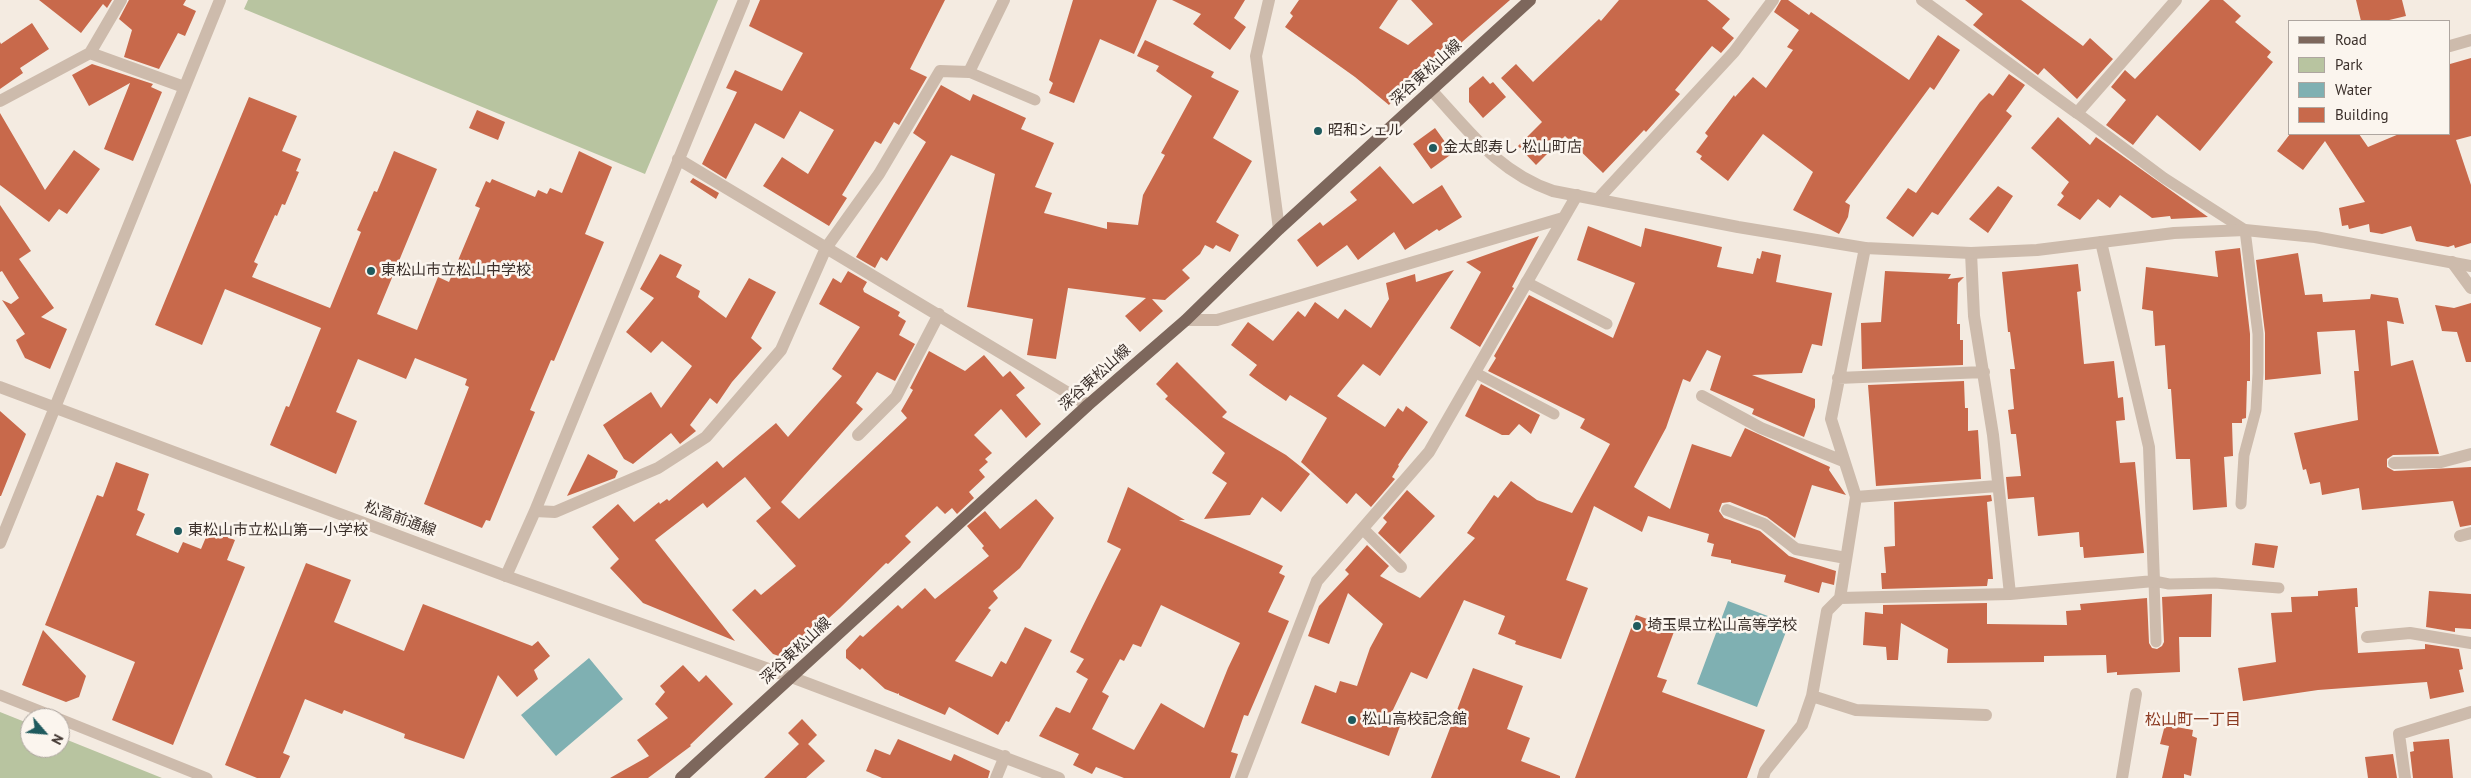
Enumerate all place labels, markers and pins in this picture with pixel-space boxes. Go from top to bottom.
place label: 昭和シェル [1328,122,1403,140]
marker: 昭和シェル [1312,125,1324,137]
place label: 金太郎寿し 松山町店 [1443,139,1582,157]
marker: 金太郎寿し 松山町店 [1427,142,1439,154]
place label: 東松山市立松山中学校 [381,262,531,280]
marker: 東松山市立松山中学校 [365,265,377,277]
place label: 東松山市立松山第一小学校 [188,522,368,540]
marker: 東松山市立松山第一小学校 [172,525,184,537]
place label: 埼玉県立松山高等学校 [1647,617,1797,635]
marker: 埼玉県立松山高等学校 [1631,620,1643,632]
place label: 松山高校記念館 [1362,711,1467,729]
marker: 松山高校記念館 [1346,714,1358,726]

